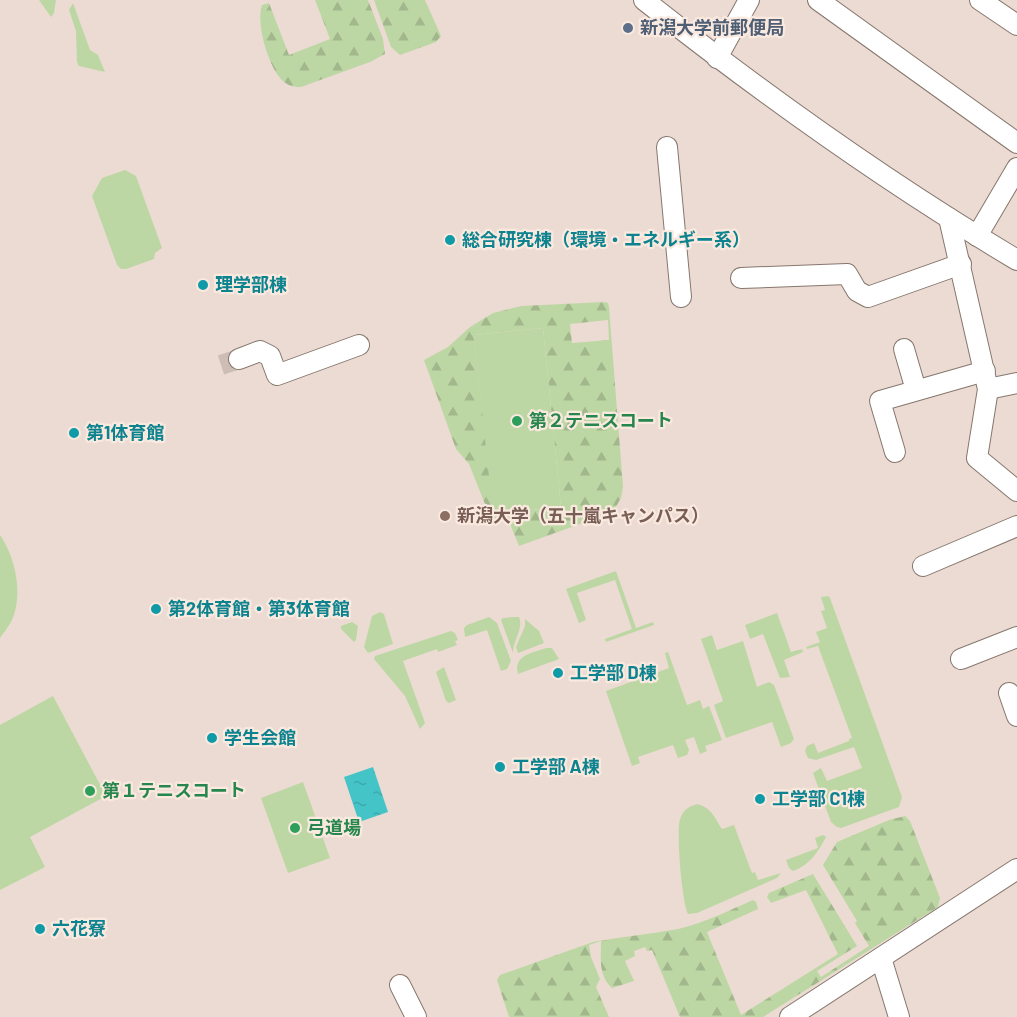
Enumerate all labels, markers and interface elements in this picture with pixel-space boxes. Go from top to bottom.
place label: 新潟大学前郵便局 [640,16,784,38]
marker: 新潟大学前郵便局 [621,21,635,35]
place label: 総合研究棟（環境・エネルギー系） [462,228,750,250]
marker: 総合研究棟（環境・エネルギー系） [443,233,457,247]
place label: 理学部棟 [215,273,287,295]
marker: 理学部棟 [196,278,210,292]
place label: 第２テニスコート [529,409,673,431]
marker: 第２テニスコート [510,414,524,428]
place label: 第1体育館 [86,421,164,443]
marker: 第1体育館 [67,426,81,440]
place label: 新潟大学（五十嵐キャンパス） [457,504,709,526]
marker: 新潟大学（五十嵐キャンパス） [438,509,452,523]
place label: 第2体育館・第3体育館 [168,597,350,619]
marker: 第2体育館・第3体育館 [149,602,163,616]
place label: 工学部 D棟 [570,661,657,683]
marker: 工学部 D棟 [551,666,565,680]
place label: 学生会館 [224,726,296,748]
marker: 学生会館 [205,731,219,745]
place label: 工学部 A棟 [512,755,600,777]
marker: 工学部 A棟 [493,760,507,774]
place label: 第１テニスコート [102,779,246,801]
marker: 第１テニスコート [83,784,97,798]
place label: 工学部 C1棟 [772,787,865,809]
marker: 工学部 C1棟 [753,792,767,806]
place label: 弓道場 [307,816,361,838]
marker: 弓道場 [288,821,302,835]
place label: 六花寮 [52,917,106,939]
marker: 六花寮 [33,922,47,936]

